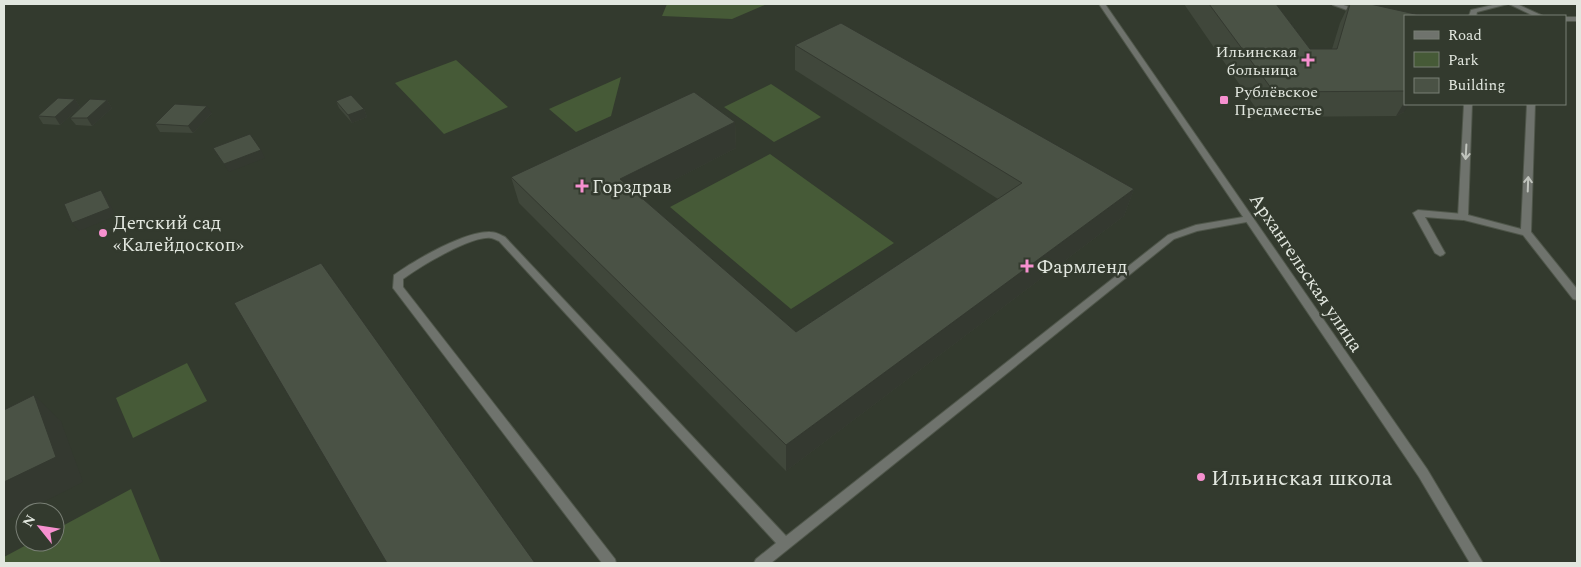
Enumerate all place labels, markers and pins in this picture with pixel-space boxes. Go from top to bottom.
place label: Ильинская больница [1215,40,1297,82]
marker: Ильинская больница [1301,53,1315,67]
place label: Рублёвское Предместье [1234,80,1322,122]
marker: Рублёвское Предместье [1218,94,1230,106]
place label: Горздрав [592,173,672,202]
marker: Горздрав [576,180,588,192]
place label: Детский сад «Калейдоскоп» [113,209,244,260]
marker: Детский сад «Калейдоскоп» [97,227,109,239]
place label: Фармленд [1037,253,1127,282]
marker: Фармленд [1021,260,1033,272]
place label: Ильинская школа [1211,462,1393,495]
marker: Ильинская школа [1195,471,1207,483]

